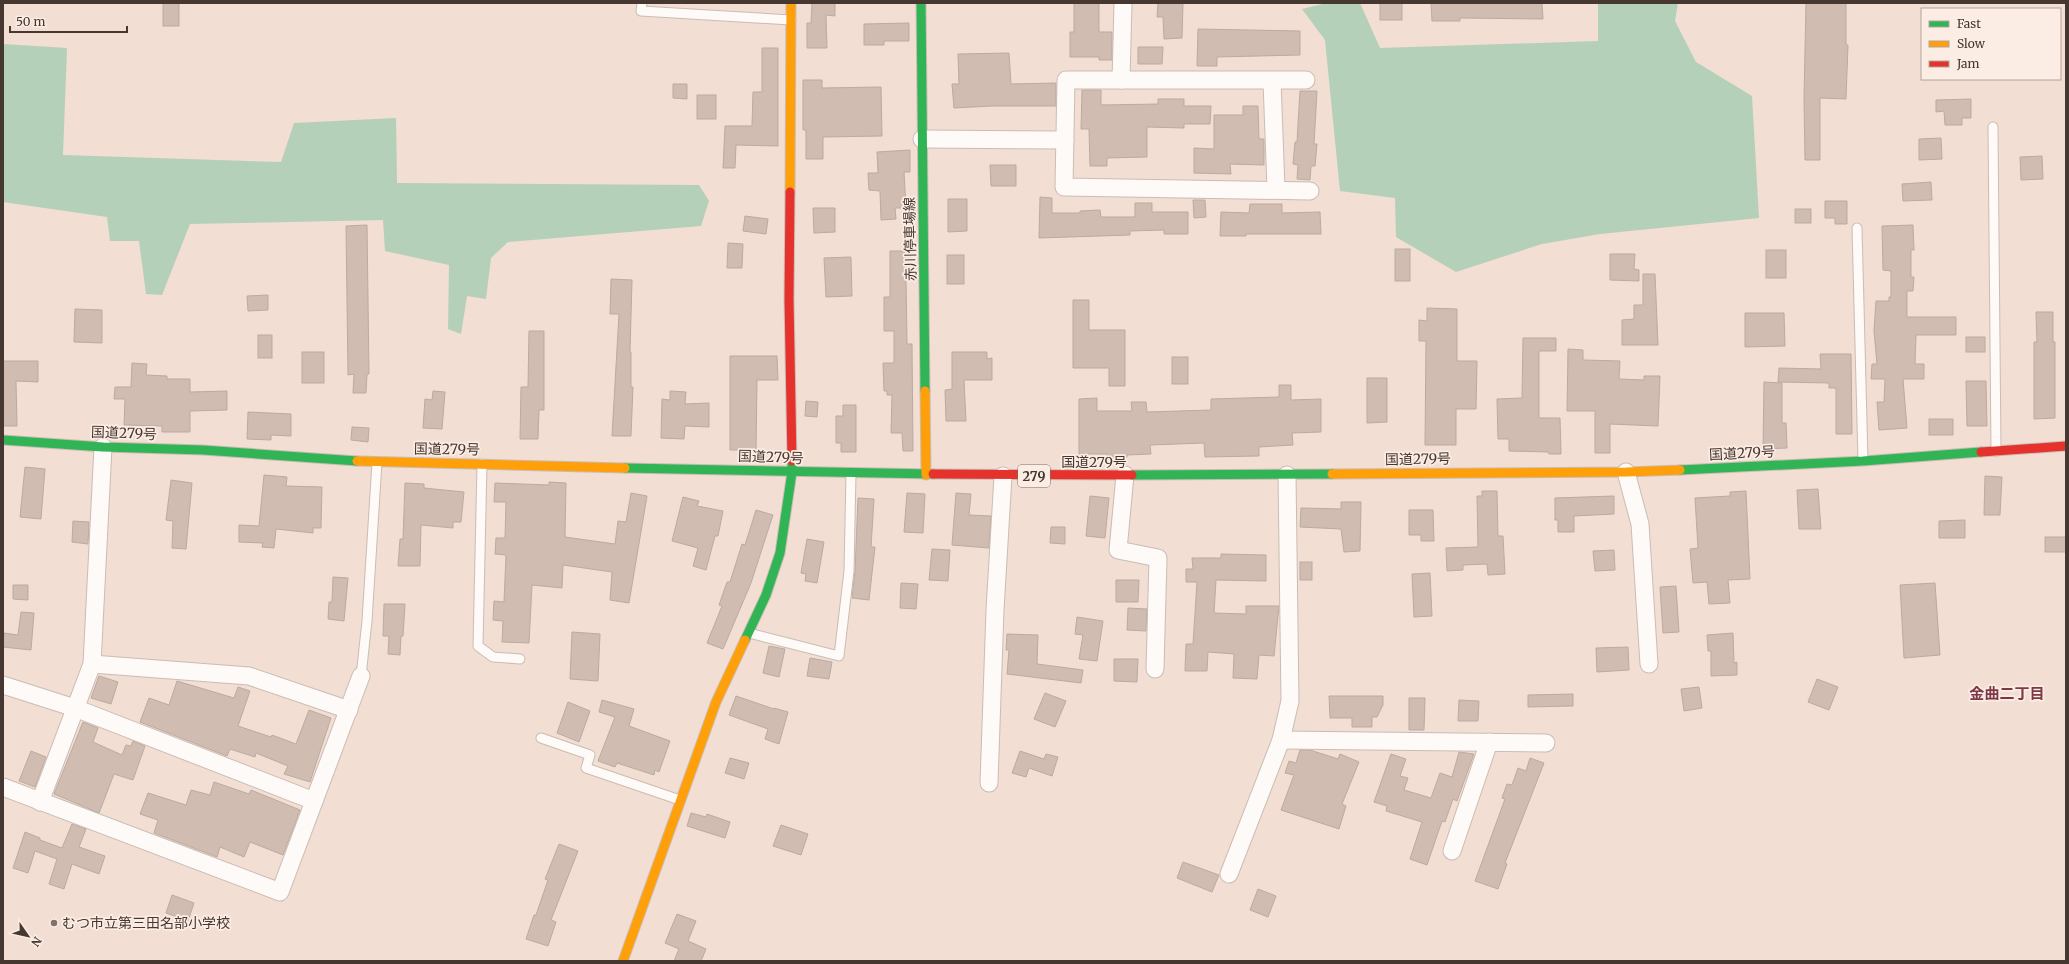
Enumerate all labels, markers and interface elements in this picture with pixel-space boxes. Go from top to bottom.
scale bar [10,8,127,34]
legend [1921,8,2061,80]
text: 50 m [16,14,45,29]
text: Fast [1957,16,1981,31]
text: Slow [1957,36,1986,51]
text: Jam [1956,56,1980,71]
street label: 赤川停車場線 [900,197,920,281]
street label: 国道279号 [91,423,157,443]
street label: 国道279号 [414,439,480,459]
street label: 国道279号 [1709,442,1775,464]
street label: 国道279号 [738,447,804,467]
street label: 国道279号 [1385,449,1451,469]
street label: 国道279号 [1061,453,1127,471]
road number: 279 [1018,465,1050,487]
district label: 金曲二丁目 [1969,684,2045,703]
place label: むつ市立第三田名部小学校 [62,914,230,932]
north arrow [8,916,48,956]
marker: むつ市立第三田名部小学校 [49,918,59,928]
text: N [28,934,45,949]

